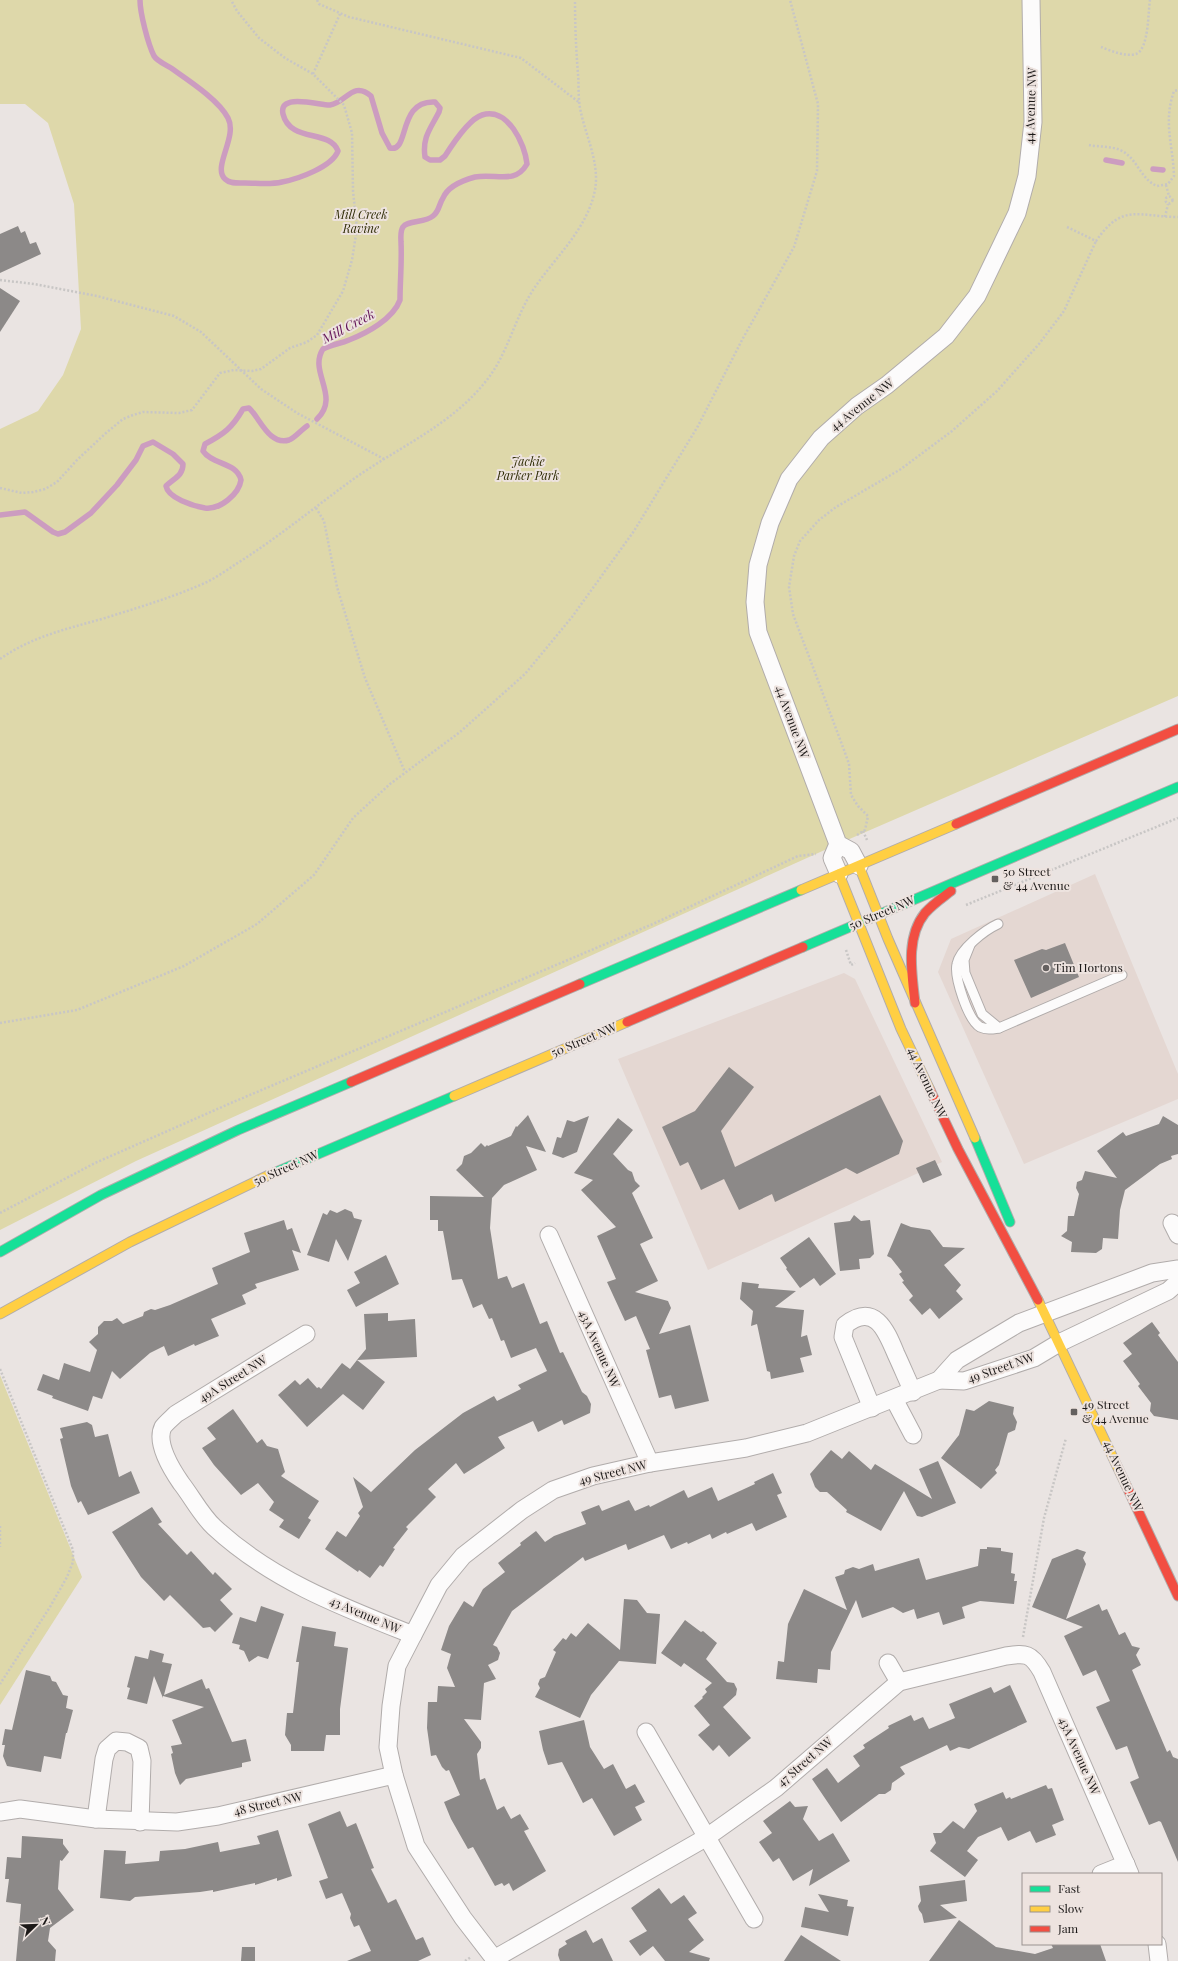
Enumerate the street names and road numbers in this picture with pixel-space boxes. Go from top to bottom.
street label: 44 Avenue NW [1021,67,1039,144]
street label: 44 Avenue NW [826,374,897,434]
street label: 44 Avenue NW [772,683,814,760]
street label: 50 Street NW [846,891,917,933]
street label: 50 Street NW [548,1018,619,1060]
street label: 44 Avenue NW [905,1045,951,1121]
street label: 50 Street NW [251,1146,321,1189]
street label: 43A Avenue NW [576,1307,624,1390]
street label: 49 Street NW [965,1348,1036,1386]
street label: 49A Street NW [196,1351,269,1405]
street label: 44 Avenue NW [1101,1438,1147,1514]
street label: 49 Street NW [577,1456,648,1488]
street label: 43 Avenue NW [327,1592,403,1636]
street label: 43A Avenue NW [1056,1714,1104,1797]
street label: 47 Street NW [773,1733,835,1790]
street label: 48 Street NW [232,1787,304,1819]

